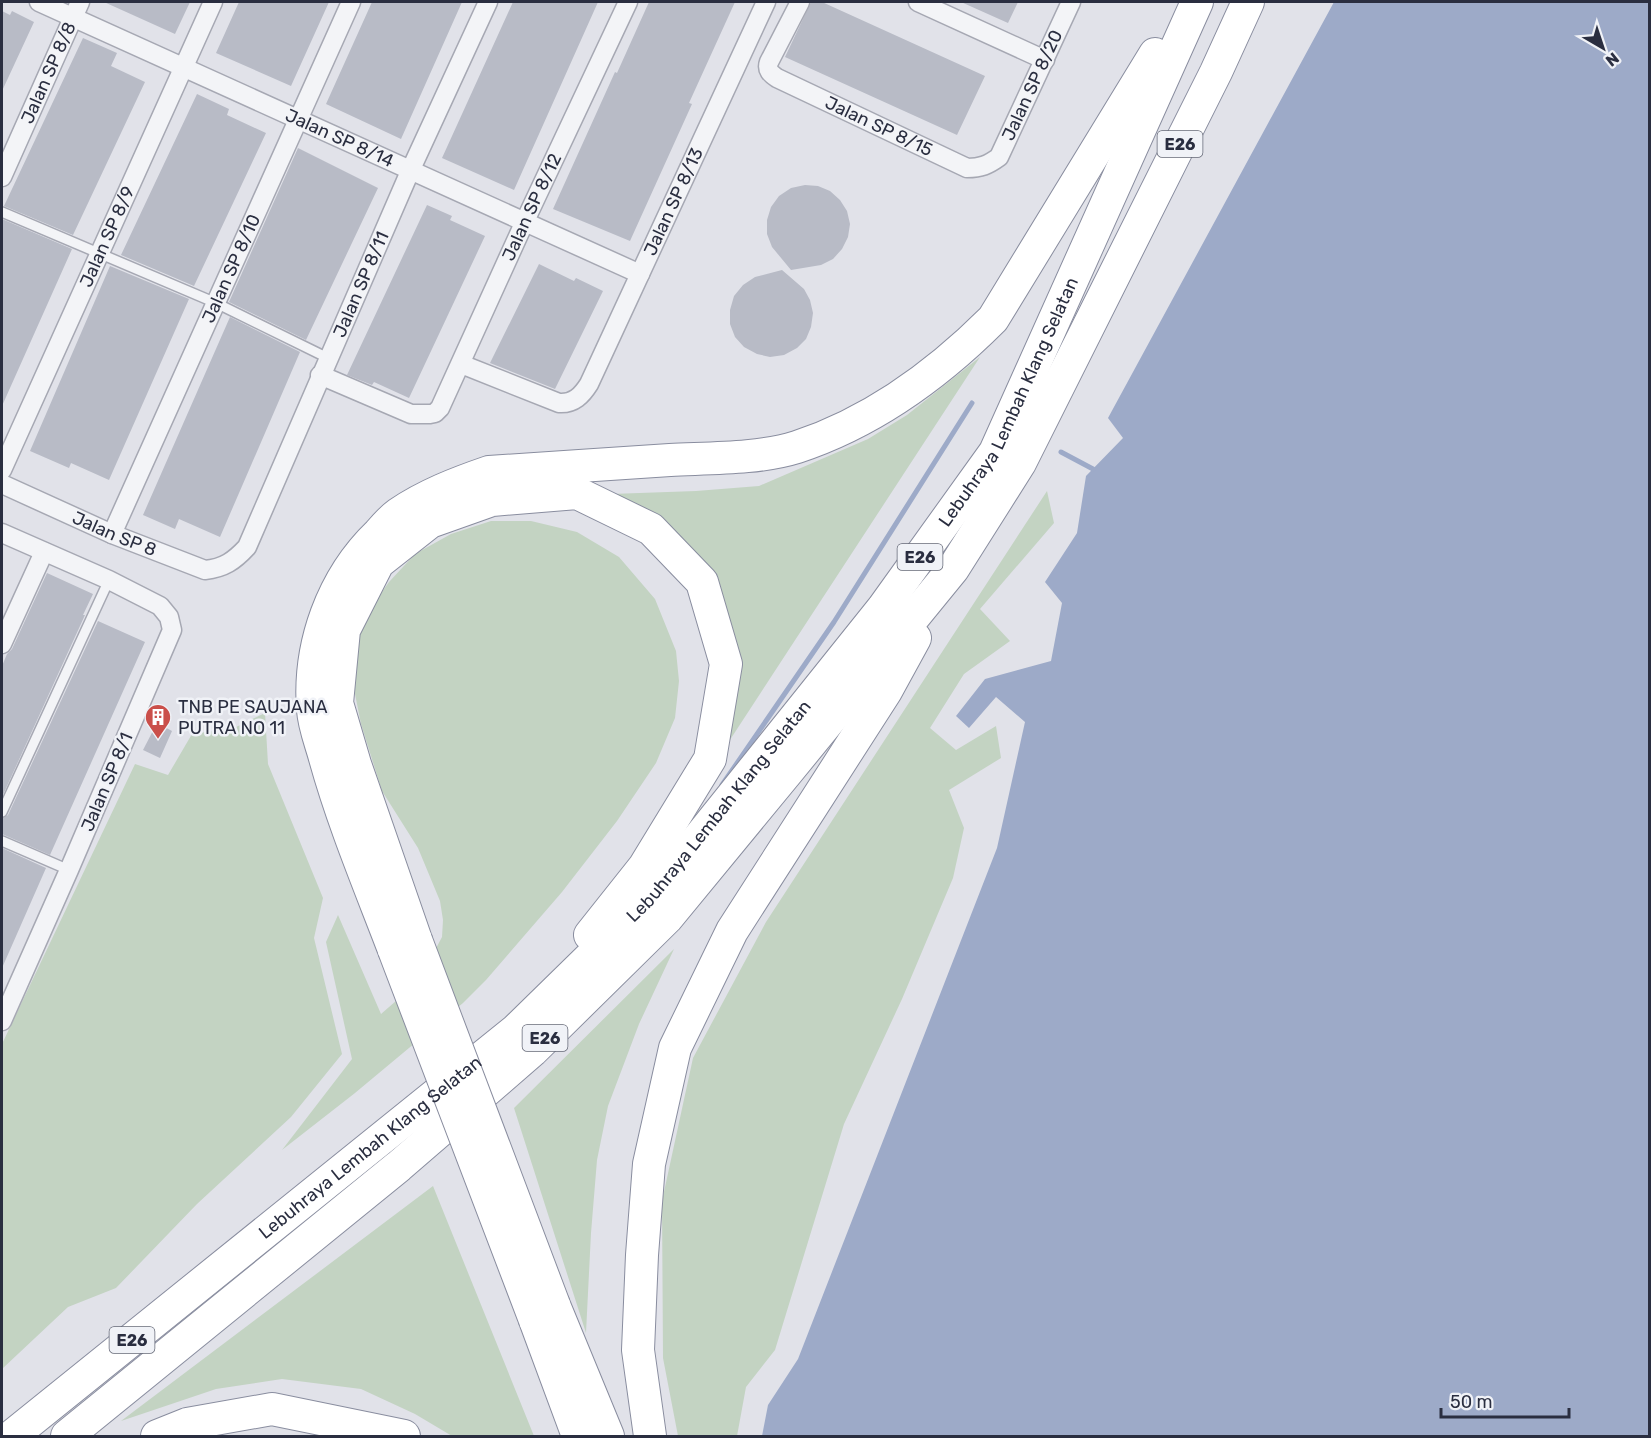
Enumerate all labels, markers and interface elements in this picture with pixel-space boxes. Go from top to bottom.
north arrow [1573,18,1633,78]
street label: Jalan SP 8/8 [16,19,81,127]
street label: Jalan SP 8/20 [997,27,1067,144]
text: N [1602,48,1623,70]
street label: Jalan SP 8/15 [822,91,936,161]
street label: Jalan SP 8/14 [282,104,397,172]
road number: E26 [1158,131,1202,157]
street label: Jalan SP 8/13 [639,144,708,259]
street label: Jalan SP 8/12 [497,150,566,264]
street label: Jalan SP 8/9 [75,183,140,291]
street label: Jalan SP 8/10 [197,211,265,326]
street label: Jalan SP 8/11 [328,228,394,341]
street label: Lebuhraya Lembah Klang Selatan [934,274,1083,531]
street label: Jalan SP 8 [69,506,160,561]
road number: E26 [898,544,942,570]
place label: TNB PE SAUJANA PUTRA NO 11 [178,696,328,739]
street label: Lebuhraya Lembah Klang Selatan [622,696,816,927]
building icon: TNB PE SAUJANA PUTRA NO 11 [143,702,173,740]
street label: Jalan SP 8/1 [76,729,138,835]
road number: E26 [522,1025,568,1051]
street label: Lebuhraya Lembah Klang Selatan [254,1051,486,1244]
road number: E26 [110,1327,154,1353]
scale bar [1441,1381,1568,1419]
text: 50 m [1450,1391,1493,1413]

